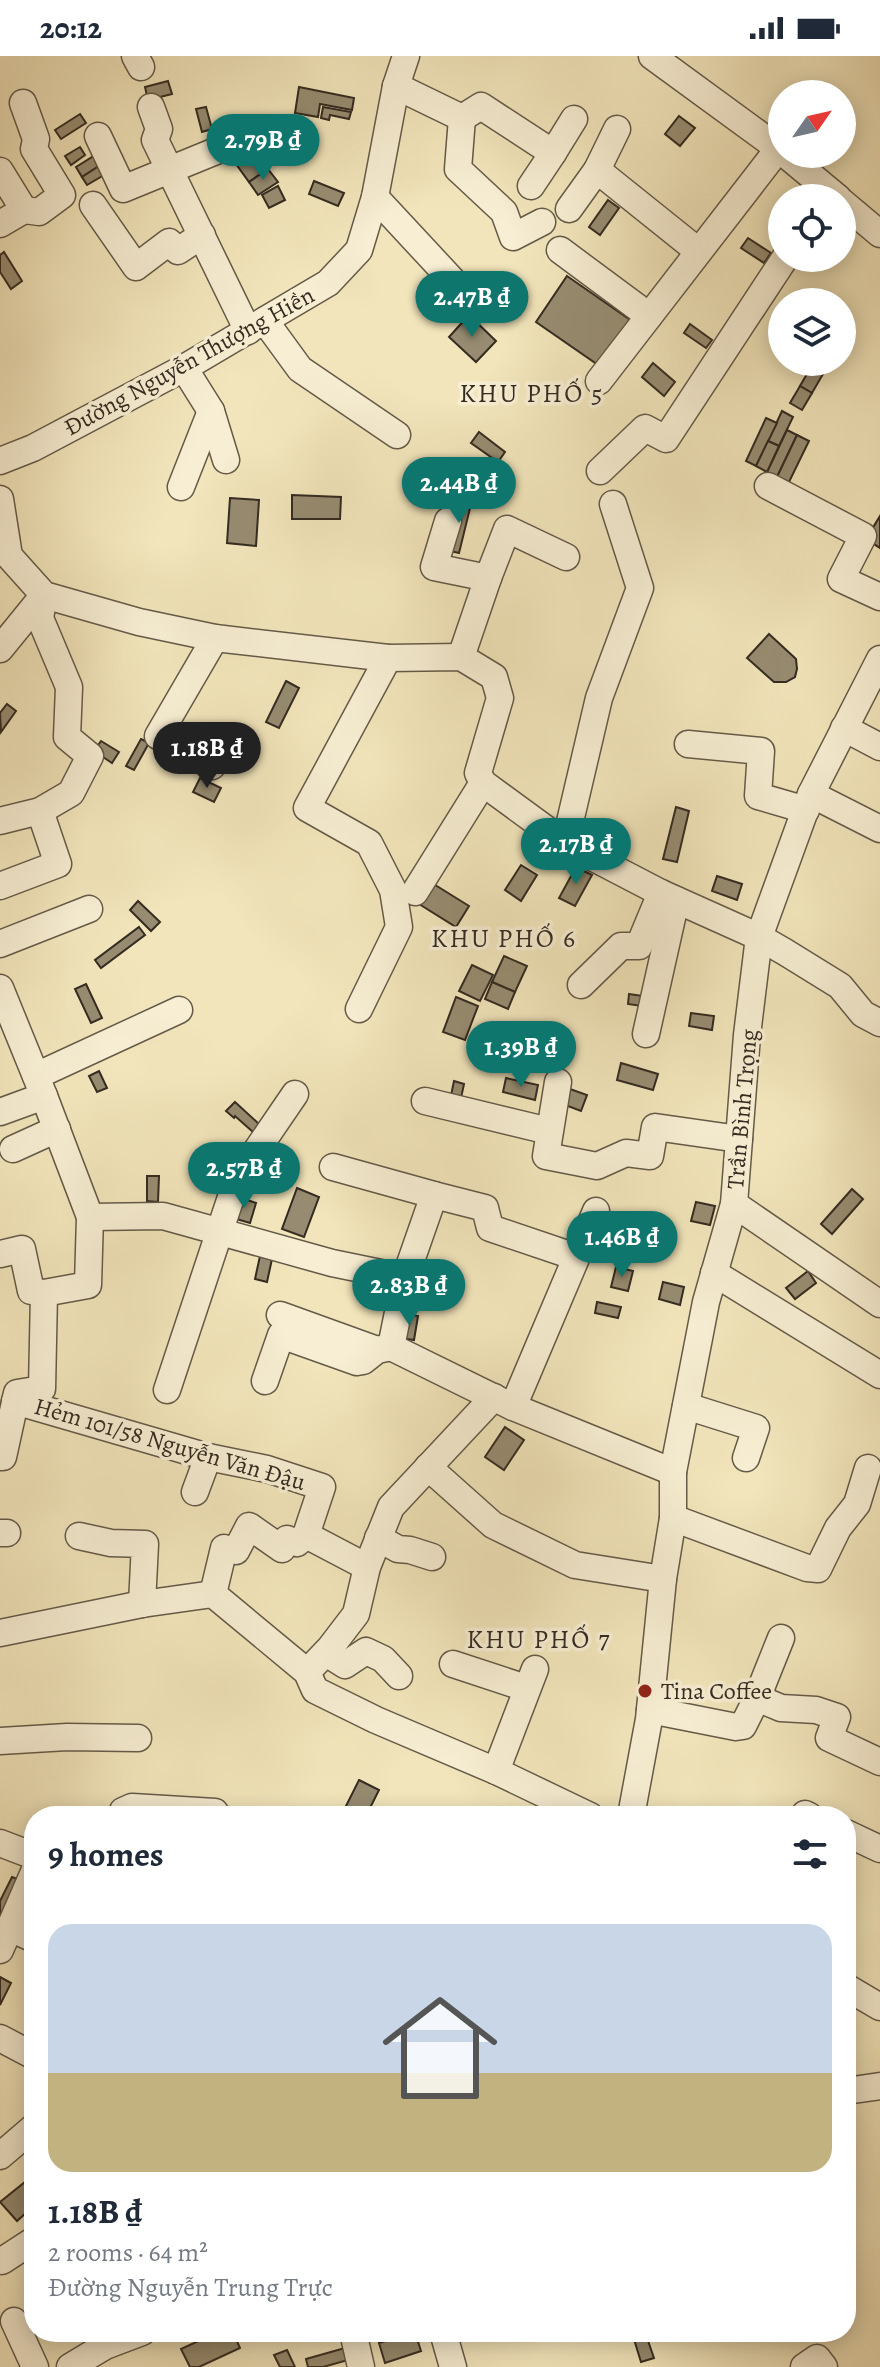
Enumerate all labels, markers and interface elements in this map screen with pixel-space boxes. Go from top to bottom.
text: 20:12 [40,8,102,48]
north arrow [768,80,856,168]
map controls [768,80,856,376]
pin: 2.79B ₫ [189,114,337,182]
text: 2.79B ₫ [225,122,301,157]
button: locate [768,184,856,272]
pin: 2.47B ₫ [398,271,546,339]
street label: Đường Nguyễn Thượng Hiền [58,279,320,443]
text: 2.47B ₫ [433,279,511,314]
button: layers [768,288,856,376]
district label: KHU PHỐ 5 [459,376,605,411]
pin: 2.44B ₫ [385,457,533,525]
text: 2.44B ₫ [420,465,498,500]
pin: 1.18B ₫ [133,722,281,790]
text: 1.18B ₫ [171,730,243,765]
pin: 2.17B ₫ [502,818,650,886]
text: 2.17B ₫ [539,826,613,861]
district label: KHU PHỐ 6 [431,921,577,956]
pin: 1.39B ₫ [447,1021,595,1089]
street label: Trần Bình Trọng [719,1028,765,1190]
text: 1.39B ₫ [484,1029,558,1064]
pin: 2.57B ₫ [170,1142,318,1210]
text: 2.57B ₫ [206,1150,282,1185]
pin: 1.46B ₫ [548,1211,696,1279]
text: 1.46B ₫ [585,1219,659,1254]
pin: 2.83B ₫ [335,1259,483,1327]
text: 2.83B ₫ [370,1267,448,1302]
street label: Hẻm 101/58 Nguyễn Văn Đậu [31,1390,309,1498]
district label: KHU PHỐ 7 [467,1622,611,1657]
place label: Tina Coffee [661,1675,772,1707]
marker: Tina Coffee [636,1682,654,1700]
text: 9 homes [48,1831,164,1878]
icon: filters [788,1832,832,1876]
icon: home [368,1976,512,2120]
text: 1.18B ₫ [48,2188,143,2235]
text: 2 rooms · 64 m² [48,2235,208,2270]
text: Đường Nguyễn Trung Trực [48,2270,333,2305]

